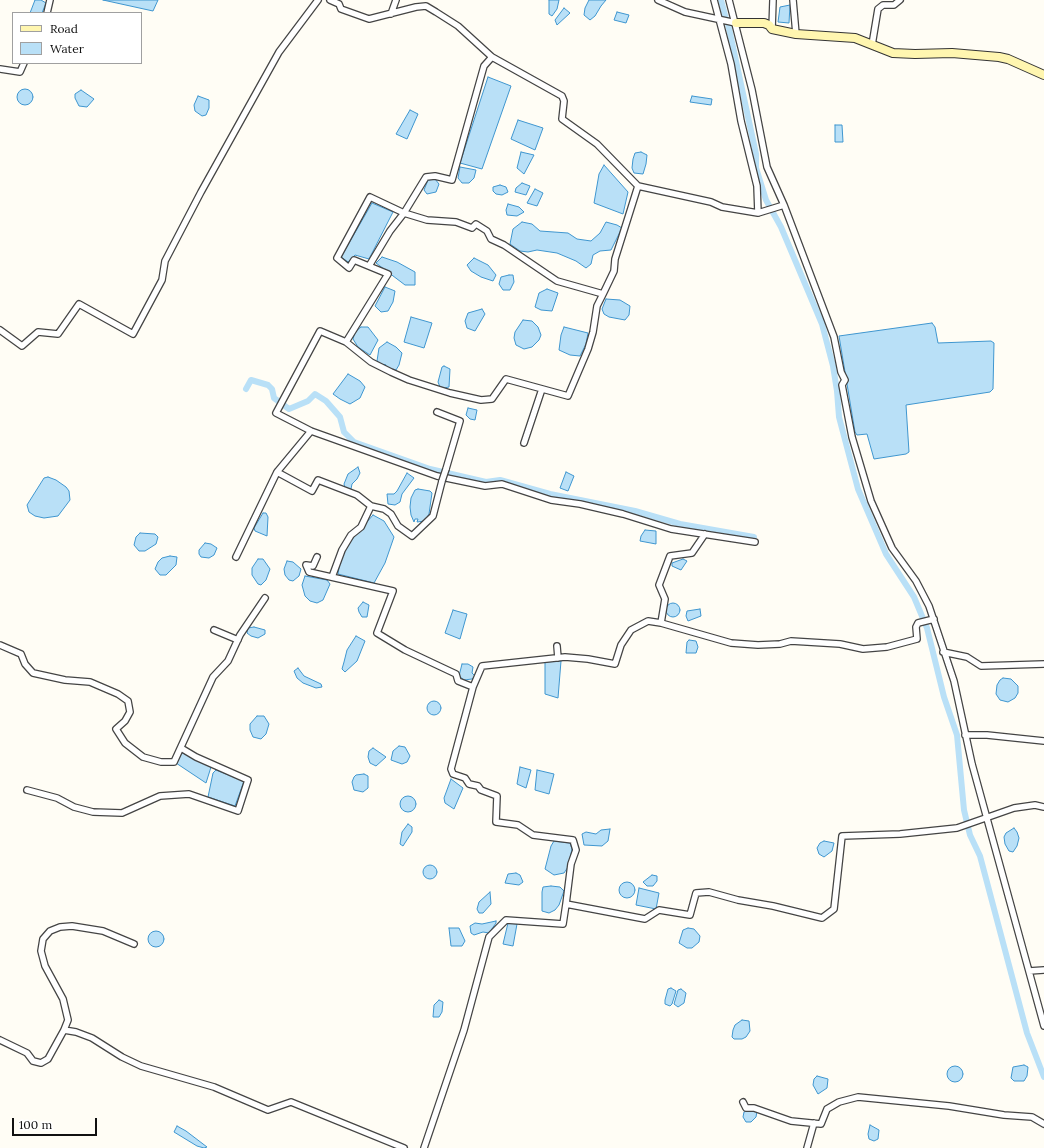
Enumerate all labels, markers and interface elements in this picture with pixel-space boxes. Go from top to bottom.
legend [12,12,142,64]
text: Road [50,21,78,36]
text: Water [50,41,84,56]
scale bar [14,1110,99,1136]
text: 100 m [19,1117,52,1132]

